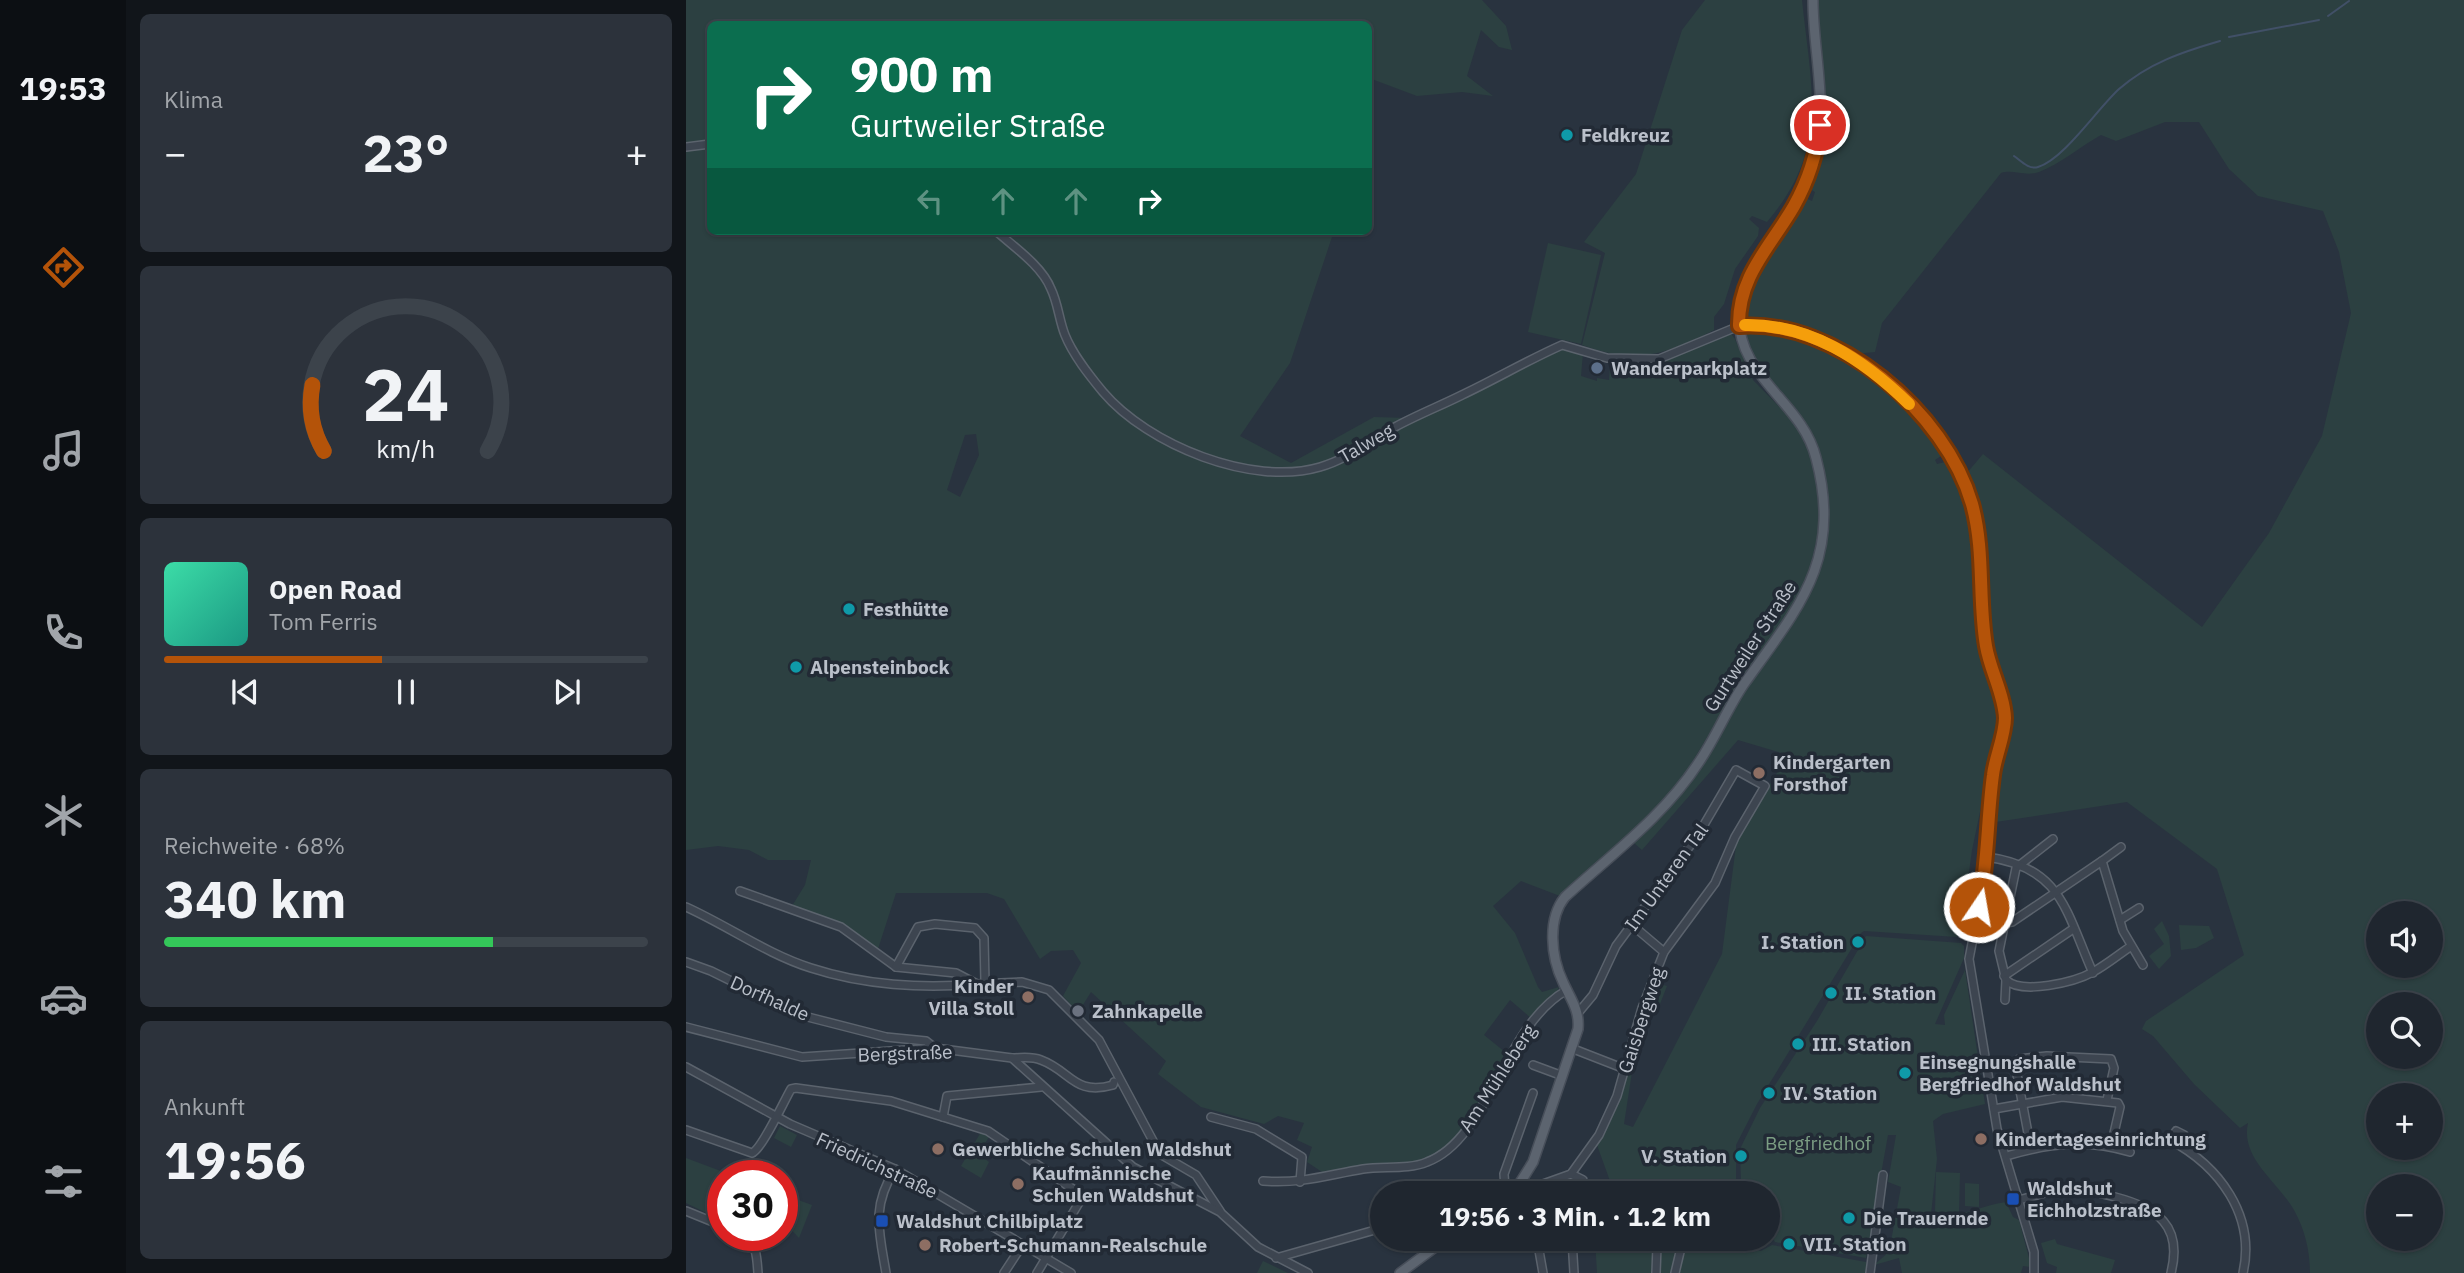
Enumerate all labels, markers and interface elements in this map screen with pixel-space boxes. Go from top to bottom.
text: 900 m [850,42,994,105]
icon: right [735,49,826,140]
text: 19:53 [19,67,107,109]
text: Klima [164,84,223,114]
pin [1790,95,1850,155]
text: Gurtweiler Straße [850,104,1106,146]
icon: arrive [1801,106,1839,144]
text: 23° [363,119,449,186]
place label: Feldkreuz [1581,123,1670,147]
marker: Feldkreuz [1559,127,1575,143]
text: − [164,128,187,177]
text: + [625,128,648,177]
icon: left [911,182,949,220]
icon: ahead [984,182,1022,220]
icon: ahead [1057,182,1095,220]
icon: right [1130,182,1168,220]
icon: directions [39,243,88,292]
text: 24 [362,346,450,441]
place label: Wanderparkplatz [1611,356,1767,380]
marker: Wanderparkplatz [1589,360,1605,376]
street label: Talweg [1334,418,1398,468]
icon: music [39,426,88,475]
text: km/h [377,431,435,464]
text: Open Road [269,572,402,606]
street label: Gurtweiler Straße [1699,576,1801,716]
place label: Festhütte [863,597,949,621]
marker: Festhütte [841,601,857,617]
text: Tom Ferris [269,606,378,636]
icon: phone [39,608,88,657]
place label: Alpensteinbock [810,655,949,679]
marker: Alpensteinbock [788,659,804,675]
icon: previous [226,673,264,711]
icon: pause [387,673,425,711]
icon: next [548,673,586,711]
place label: Kindergarten Forsthof [1773,750,1891,796]
marker: Kindergarten Forsthof [1751,765,1767,781]
icon: climate [39,791,88,840]
street label: Im Unteren Tal [1619,819,1713,935]
text: Reichweite · 68% [164,830,345,860]
text: 340 km [164,865,346,932]
position arrow [1942,870,2016,944]
map controls [2366,901,2443,1251]
button: sound [2366,901,2443,978]
place label: I. Station [1761,930,1844,954]
marker: I. Station [1850,934,1866,950]
street label: Gaisbergweg [1613,964,1669,1076]
street label: Dorfhalde [727,970,813,1026]
icon: car [39,974,88,1023]
place label: Kinder Villa Stoll [929,974,1014,1020]
place label: II. Station [1845,981,1936,1005]
marker: II. Station [1823,985,1839,1001]
marker: Kinder Villa Stoll [1020,989,1036,1005]
button: search [2366,992,2443,1069]
place label: Zahnkapelle [1092,999,1203,1023]
marker: Zahnkapelle [1070,1003,1086,1019]
street label: Am Mühleberg [1453,1020,1541,1136]
place label: III. Station [1812,1032,1911,1056]
marker: III. Station [1790,1036,1806,1052]
street label: Bergstraße [857,1039,953,1067]
place label: Einsegnungshalle Bergfriedhof Waldshut [1919,1050,2121,1096]
marker: Einsegnungshalle Bergfriedhof Waldshut [1897,1065,1913,1081]
place label: IV. Station [1783,1081,1877,1105]
button: + [2366,1083,2443,1160]
marker: IV. Station [1761,1085,1777,1101]
text: Ankunft [164,1091,245,1121]
text: 19:56 [164,1126,306,1193]
street label: Friedrichstraße [813,1126,941,1204]
place label: Kindertageseinrichtung [1995,1127,2206,1151]
park label: Bergfriedhof [1765,1131,1871,1155]
marker: Kindertageseinrichtung [1973,1131,1989,1147]
place label: Gewerbliche Schulen Waldshut [952,1137,1232,1161]
marker: Gewerbliche Schulen Waldshut [930,1141,946,1157]
place label: V. Station [1641,1144,1727,1168]
marker: V. Station [1733,1148,1749,1164]
icon: filters [39,1157,88,1206]
speed limit sign: 30 [707,1160,798,1251]
place label: Kaufmännische Schulen Waldshut [1032,1161,1194,1207]
button: − [2366,1174,2443,1251]
marker: Kaufmännische Schulen Waldshut [1010,1176,1026,1192]
place label: Waldshut Eichholzstraße [2027,1176,2162,1222]
marker: Waldshut Eichholzstraße [2005,1191,2021,1207]
text: 19:56 · 3 Min. · 1.2 km [1439,1199,1711,1233]
place label: Die Trauernde [1863,1206,1989,1230]
place label: Waldshut Chilbiplatz [896,1209,1083,1233]
marker: Die Trauernde [1841,1210,1857,1226]
marker: Waldshut Chilbiplatz [874,1213,890,1229]
place label: VII. Station [1803,1232,1907,1256]
place label: Robert-Schumann-Realschule [939,1233,1207,1257]
marker: VII. Station [1781,1236,1797,1252]
marker: Robert-Schumann-Realschule [917,1237,933,1253]

